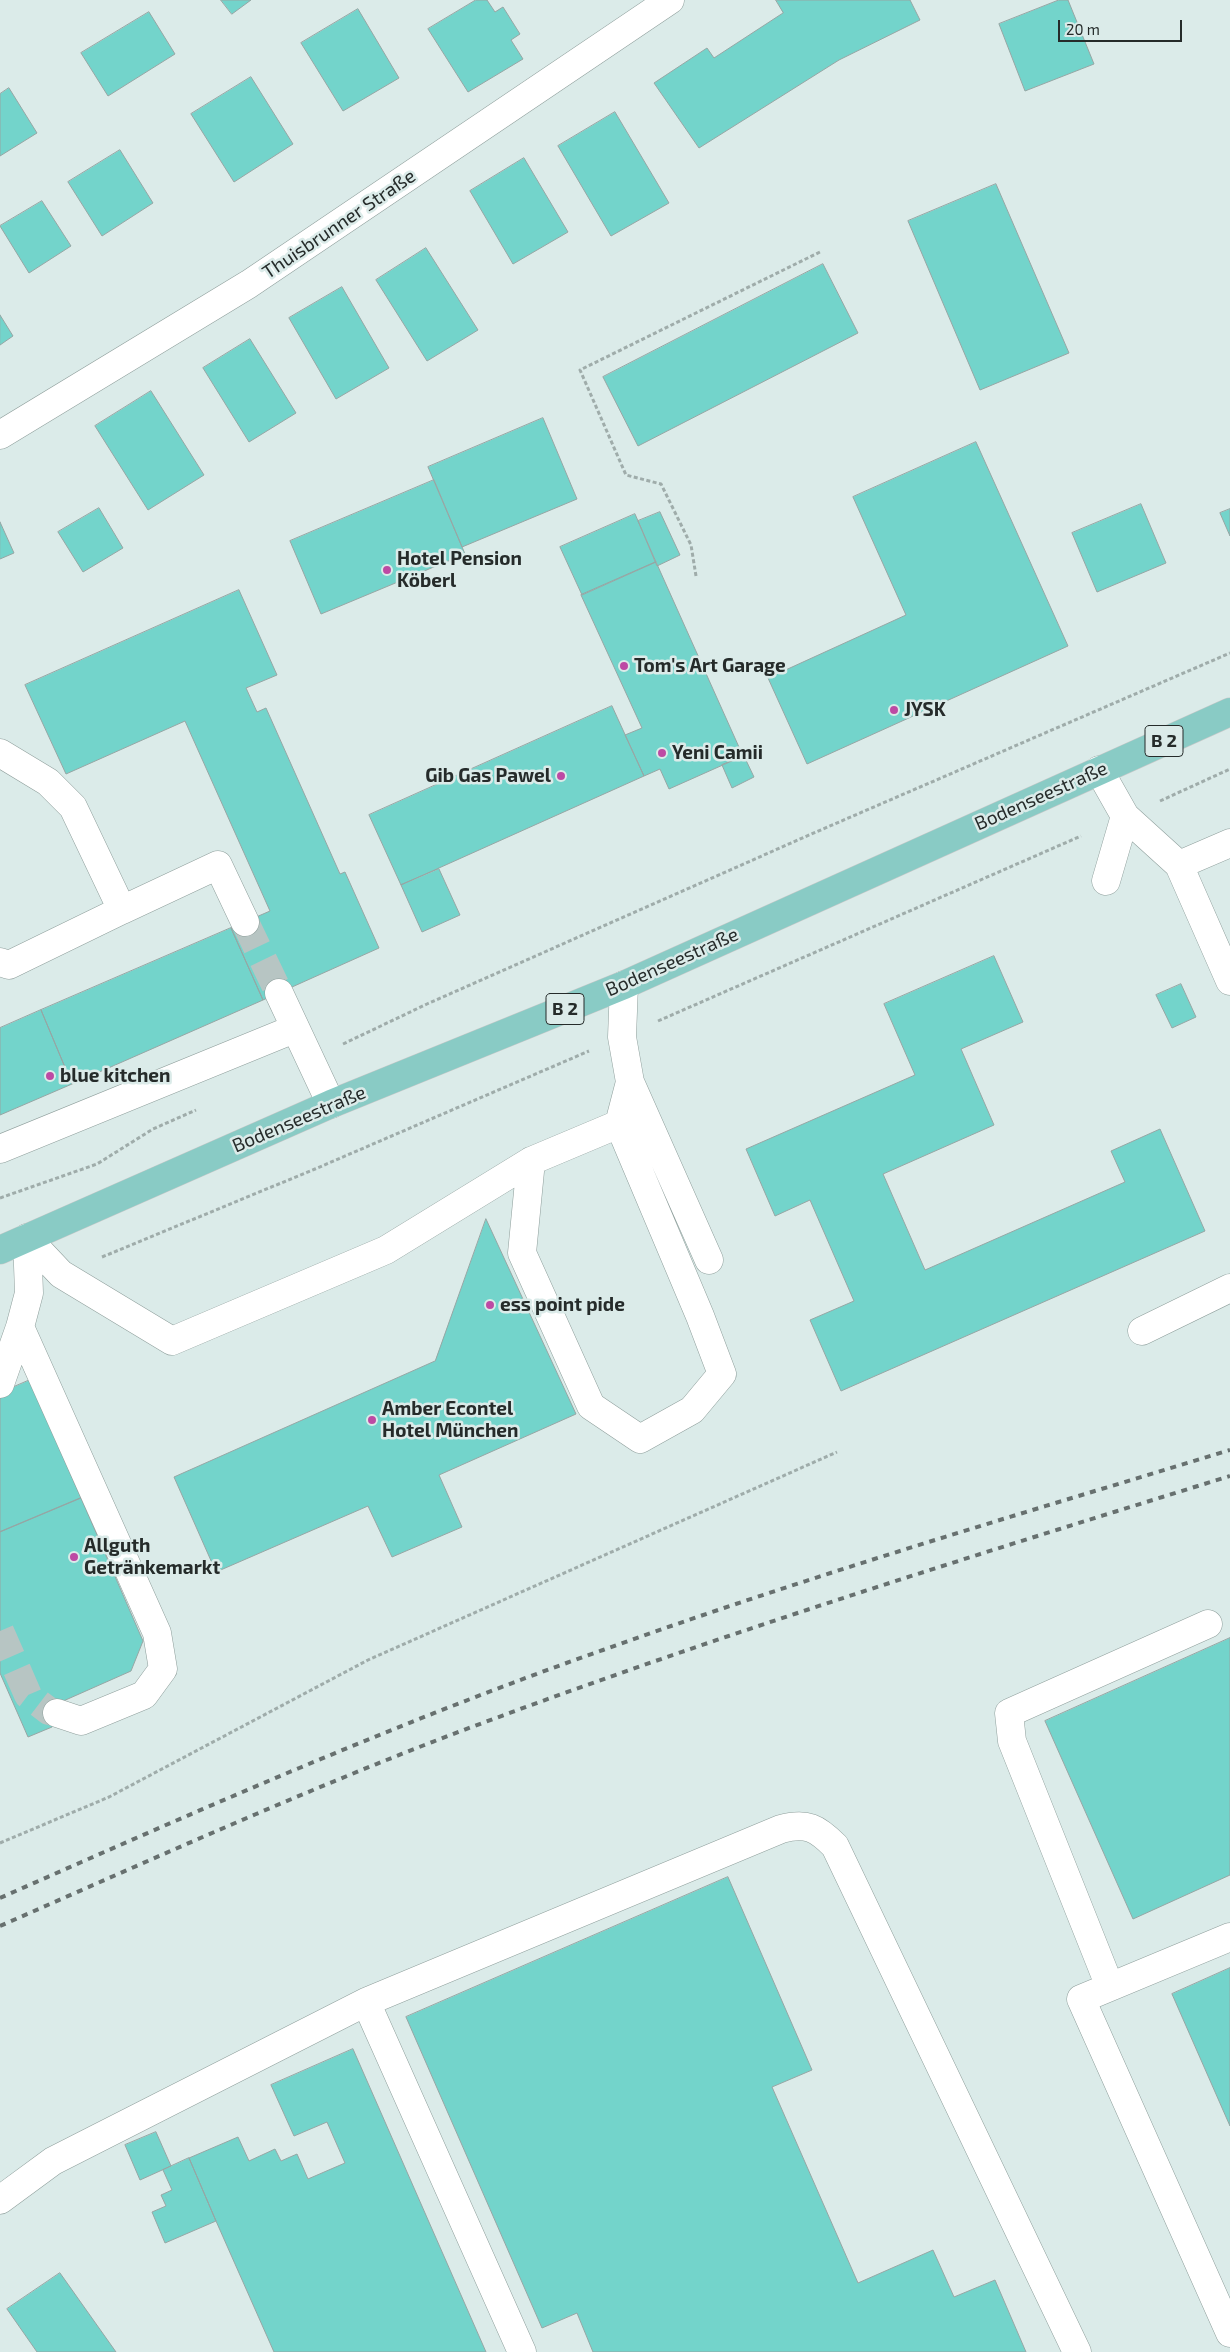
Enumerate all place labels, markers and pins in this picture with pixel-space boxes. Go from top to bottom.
place label: Hotel Pension Köberl [397,548,522,592]
marker: Hotel Pension Köberl [381,564,393,576]
place label: Tom's Art Garage [634,655,786,677]
marker: Tom's Art Garage [618,660,630,672]
place label: JYSK [904,699,946,721]
marker: JYSK [888,704,900,716]
place label: Yeni Camii [672,742,763,764]
marker: Yeni Camii [656,747,668,759]
place label: Gib Gas Pawel [425,765,551,787]
marker: Gib Gas Pawel [555,770,567,782]
place label: blue kitchen [60,1065,170,1087]
marker: blue kitchen [44,1070,56,1082]
place label: ess point pide [500,1294,625,1316]
marker: ess point pide [484,1299,496,1311]
place label: Amber Econtel Hotel München [382,1398,518,1442]
marker: Amber Econtel Hotel München [366,1414,378,1426]
place label: Allguth Getränkemarkt [84,1535,220,1579]
marker: Allguth Getränkemarkt [68,1551,80,1563]

